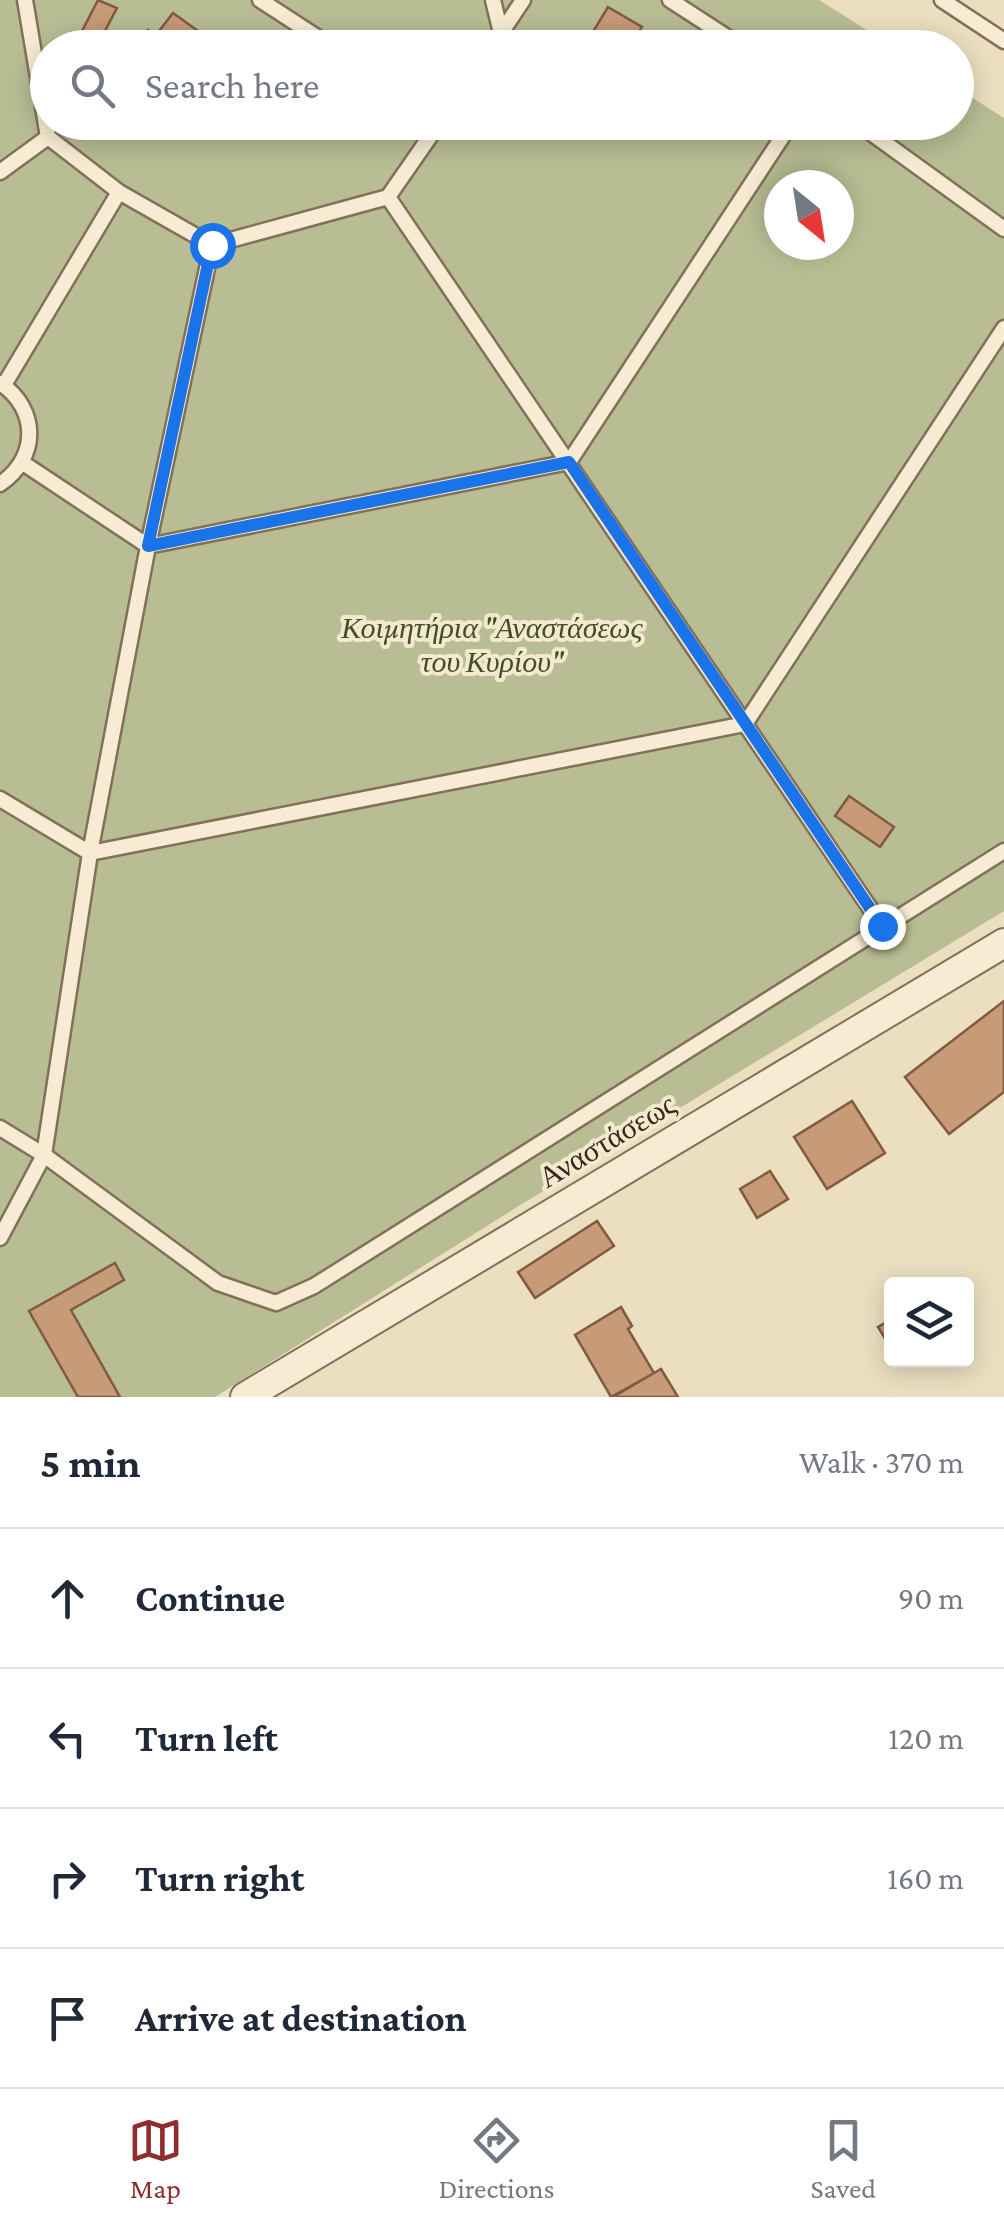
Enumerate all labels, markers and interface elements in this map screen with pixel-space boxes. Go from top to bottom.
search box [30,30,974,140]
icon: search [65,58,120,113]
text: Search here [145,64,319,106]
north arrow [764,170,854,260]
route start [190,223,236,269]
park label: Κοιμητήρια "Αναστάσεως του Κυρίου" [340,611,644,678]
route end [860,904,906,950]
street label: Αναστάσεως [533,1087,681,1194]
map controls [884,1277,974,1367]
button: layers [884,1277,974,1367]
text: 5 min [40,1439,141,1486]
text: Walk · 370 m [799,1444,964,1480]
icon: ahead [40,1571,95,1626]
text: Continue [135,1577,285,1619]
text: 90 m [898,1580,964,1616]
icon: left [40,1711,95,1766]
text: Turn left [135,1717,278,1759]
text: 120 m [888,1720,964,1756]
icon: right [40,1851,95,1906]
text: Turn right [135,1857,304,1899]
text: 160 m [887,1860,964,1896]
icon: arrive [40,1991,95,2046]
text: Arrive at destination [135,1997,467,2039]
tab: Map [128,2113,183,2204]
tab: Directions [439,2113,555,2204]
tab: Saved [810,2113,876,2204]

